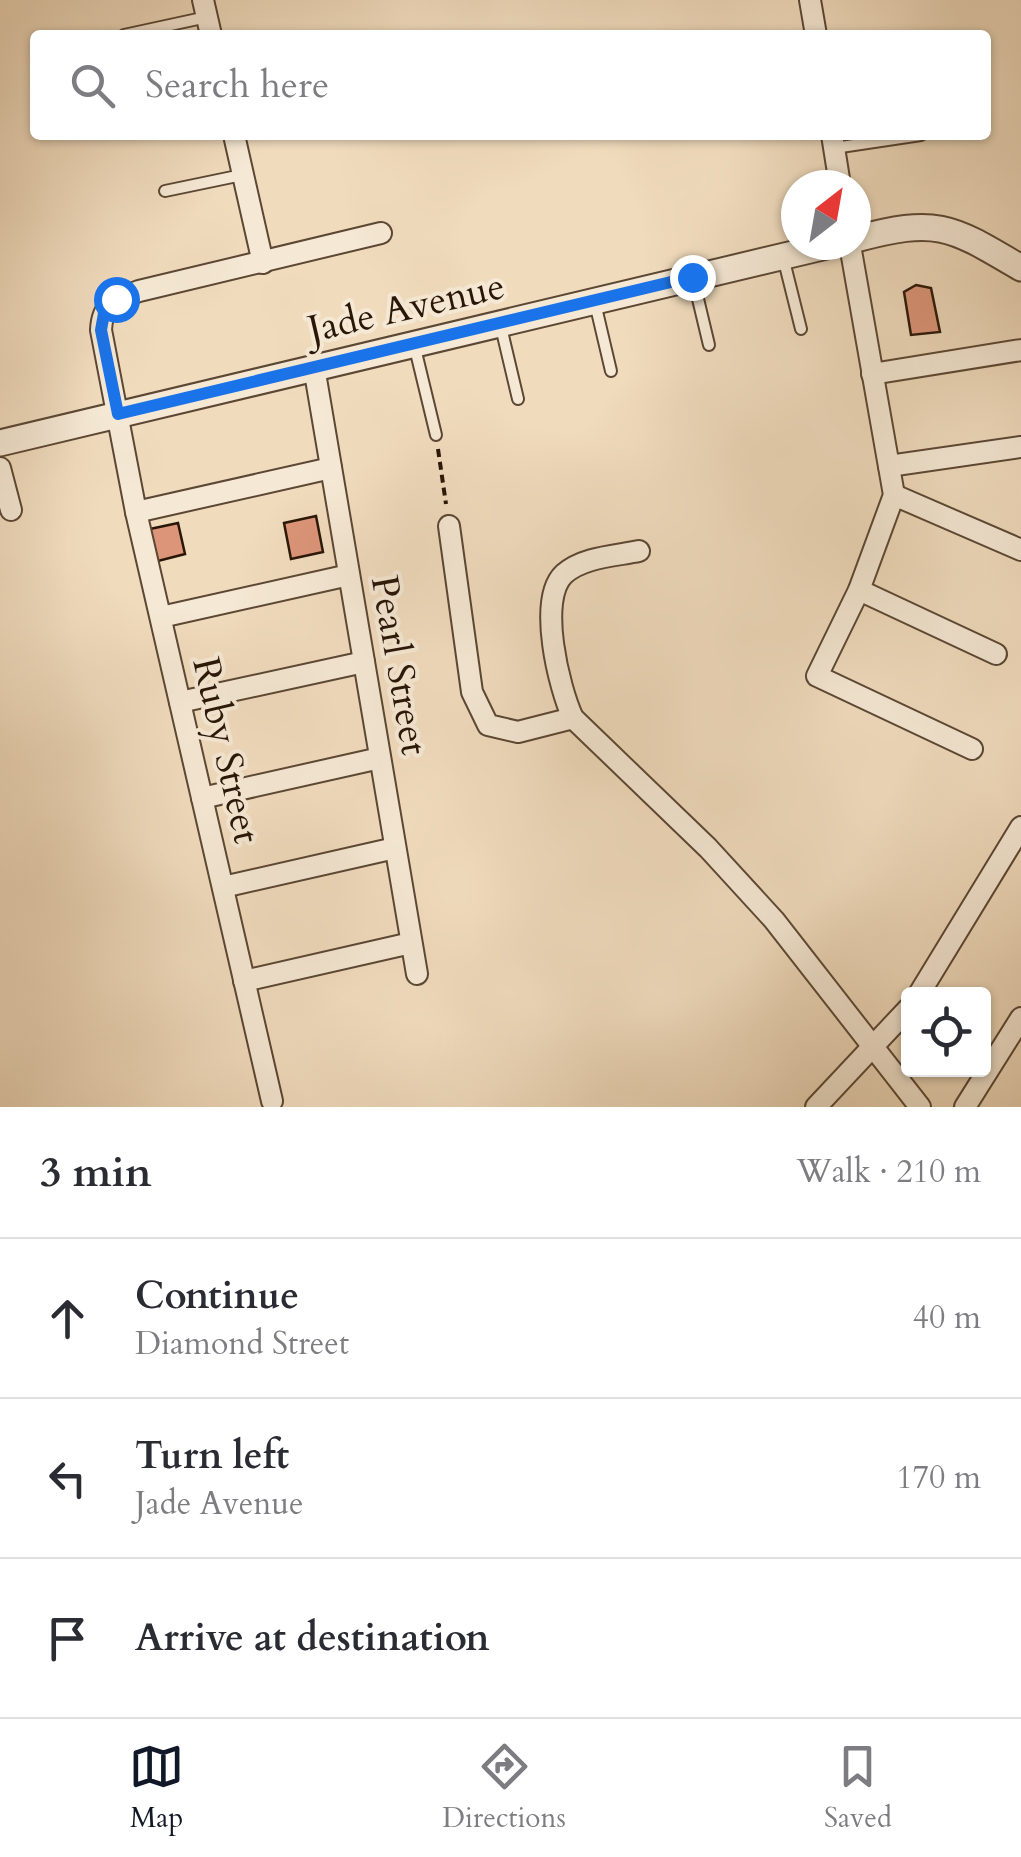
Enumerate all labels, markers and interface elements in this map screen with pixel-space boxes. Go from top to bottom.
search box [30,30,991,140]
icon: search [65,58,120,113]
text: Search here [145,59,329,111]
north arrow [781,170,871,260]
route end [670,255,716,301]
street label: Jade Avenue [298,260,510,357]
route start [94,277,140,323]
street label: Pearl Street [358,571,440,759]
street label: Ruby Street [179,652,273,848]
map controls [901,987,991,1077]
button: locate [901,987,991,1077]
text: 3 min [40,1144,152,1201]
text: Walk · 210 m [796,1150,981,1194]
text: Continue [135,1270,299,1322]
icon: ahead [40,1291,95,1346]
text: 40 m [913,1296,981,1340]
text: Diamond Street [135,1322,349,1366]
text: Turn left [135,1430,289,1482]
icon: left [40,1451,95,1506]
text: 170 m [896,1456,981,1500]
text: Jade Avenue [135,1482,304,1526]
icon: arrive [40,1611,95,1666]
text: Arrive at destination [135,1612,490,1664]
tab: Map [129,1739,184,1837]
tab: Directions [442,1739,566,1837]
tab: Saved [824,1739,892,1837]

